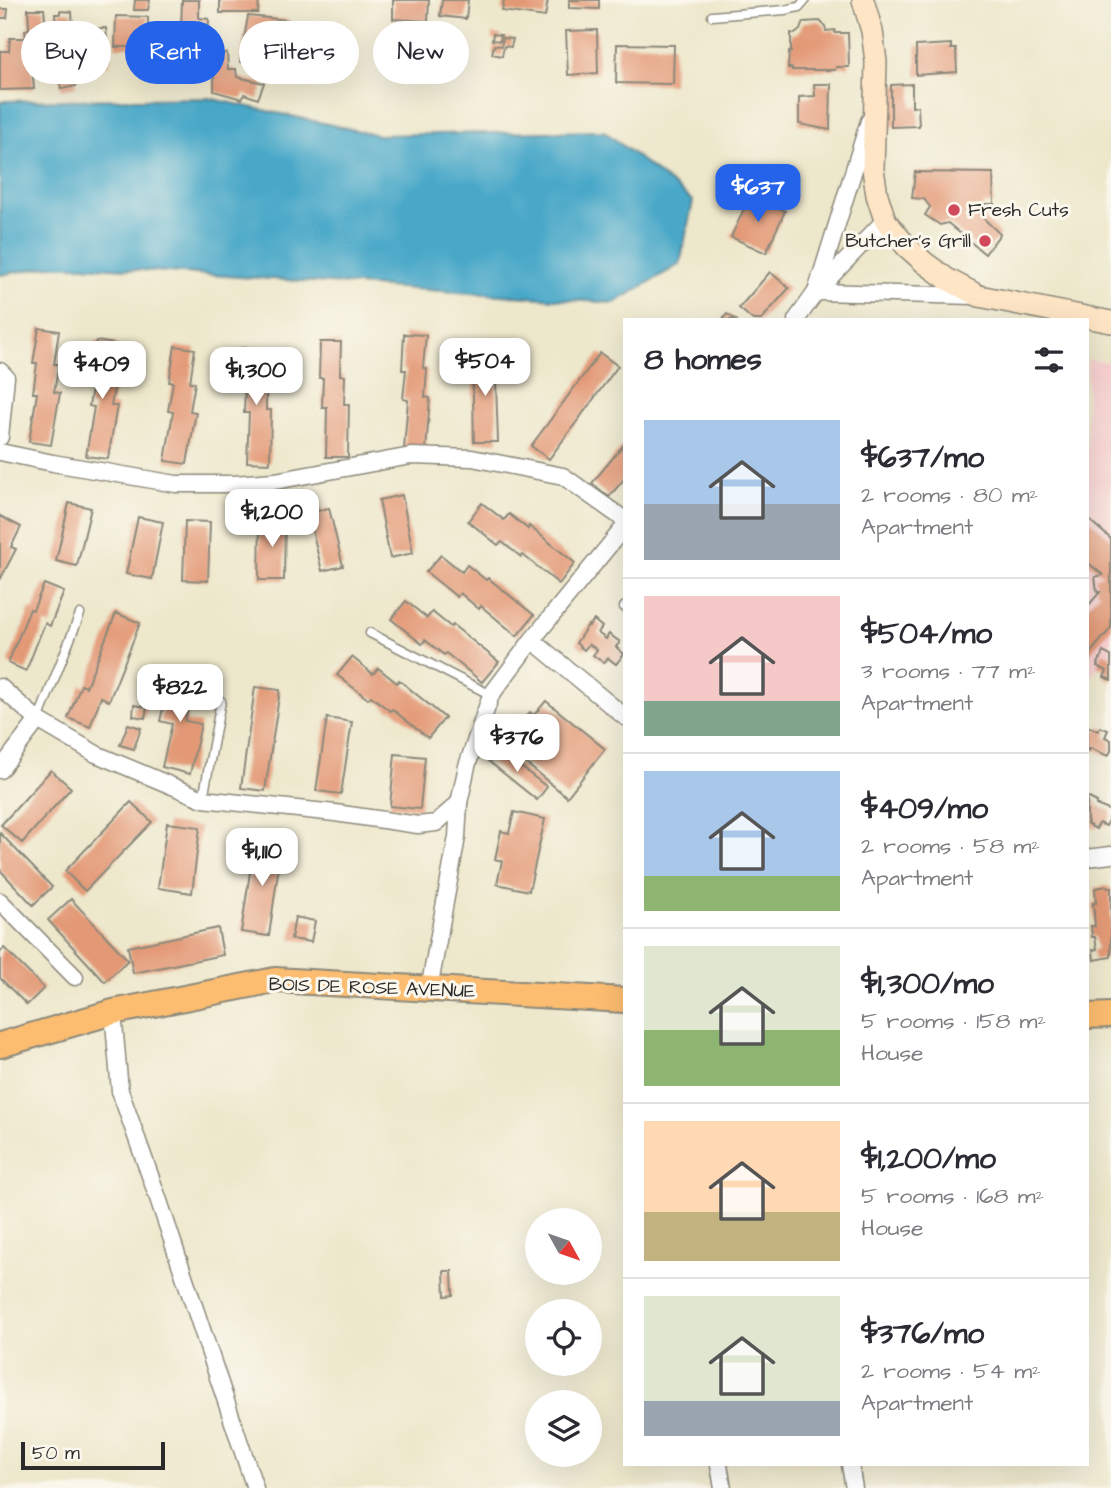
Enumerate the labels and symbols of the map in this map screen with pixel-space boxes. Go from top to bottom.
pin: $637 [717,164,799,224]
place label: Fresh Cuts [968,197,1069,224]
marker: Fresh Cuts [946,202,962,218]
place label: Butcher's Grill [845,228,971,255]
marker: Butcher's Grill [977,233,993,249]
pin: $504 [444,338,526,398]
pin: $409 [61,342,143,401]
pin: $1,300 [199,348,313,407]
pin: $1,200 [215,490,329,549]
pin: $822 [139,664,221,724]
pin: $376 [476,714,558,774]
pin: $1,110 [205,828,319,888]
street label: BOIS DE ROSE AVENUE [268,971,476,1005]
north arrow [525,1208,602,1284]
scale bar [21,1439,164,1471]

